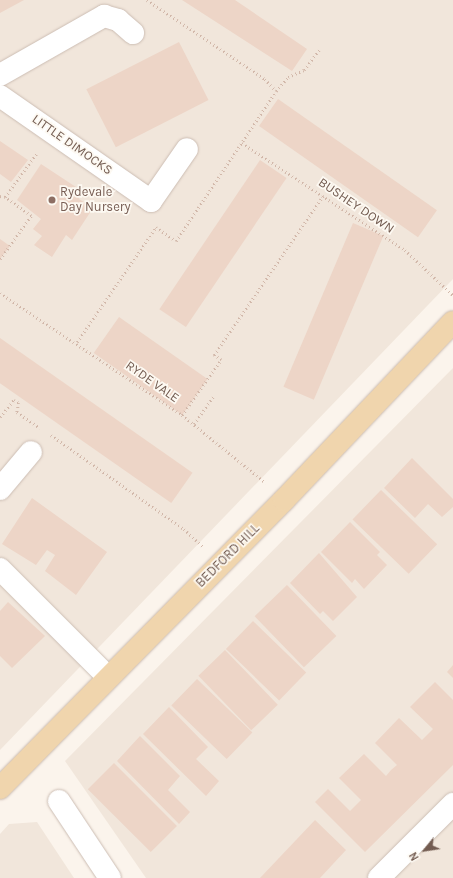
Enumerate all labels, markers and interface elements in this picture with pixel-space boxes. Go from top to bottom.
street label: LITTLE DIMOCKS [29,111,115,179]
street label: BUSHEY DOWN [315,175,397,237]
place label: Rydevale Day Nursery [60,185,131,216]
marker: Rydevale Day Nursery [47,195,57,205]
street label: RYDE VALE [122,358,182,406]
street label: BEDFORD HILL [193,521,263,591]
north arrow [405,830,445,870]
text: N [407,850,422,863]

